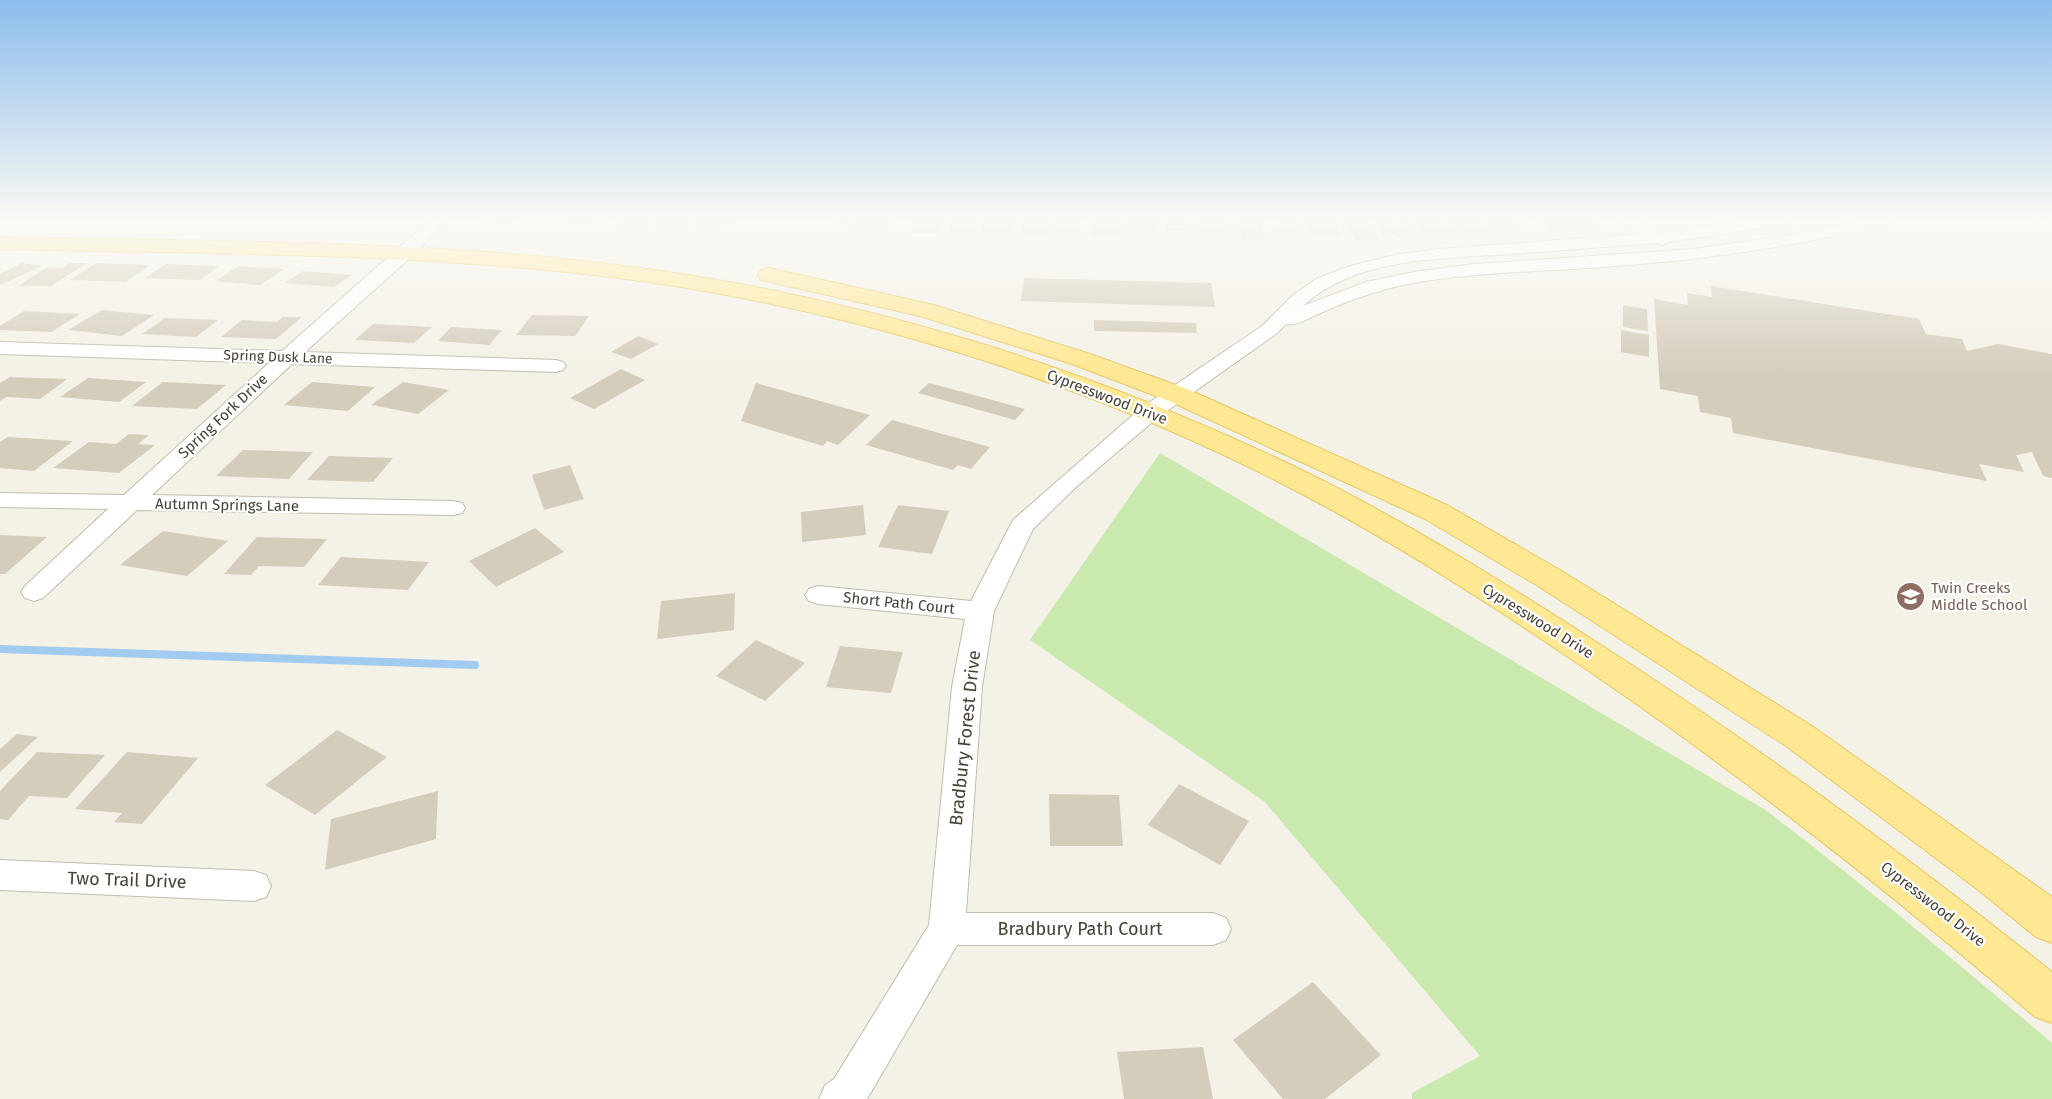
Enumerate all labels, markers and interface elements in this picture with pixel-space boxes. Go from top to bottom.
street label: Spring Dusk Lane [223,347,333,367]
street label: Cypresswood Drive [1044,366,1170,428]
street label: Spring Fork Drive [174,370,272,462]
street label: Autumn Springs Lane [155,495,299,515]
place label: Twin Creeks Middle School [1931,579,2028,614]
street label: Cypresswood Drive [1479,580,1597,662]
school or university icon: Twin Creeks Middle School [1894,581,1926,613]
street label: Short Path Court [842,588,956,618]
street label: Bradbury Forest Drive [945,649,985,827]
street label: Cypresswood Drive [1877,858,1989,950]
street label: Two Trail Drive [67,867,187,893]
street label: Bradbury Path Court [998,918,1163,940]

